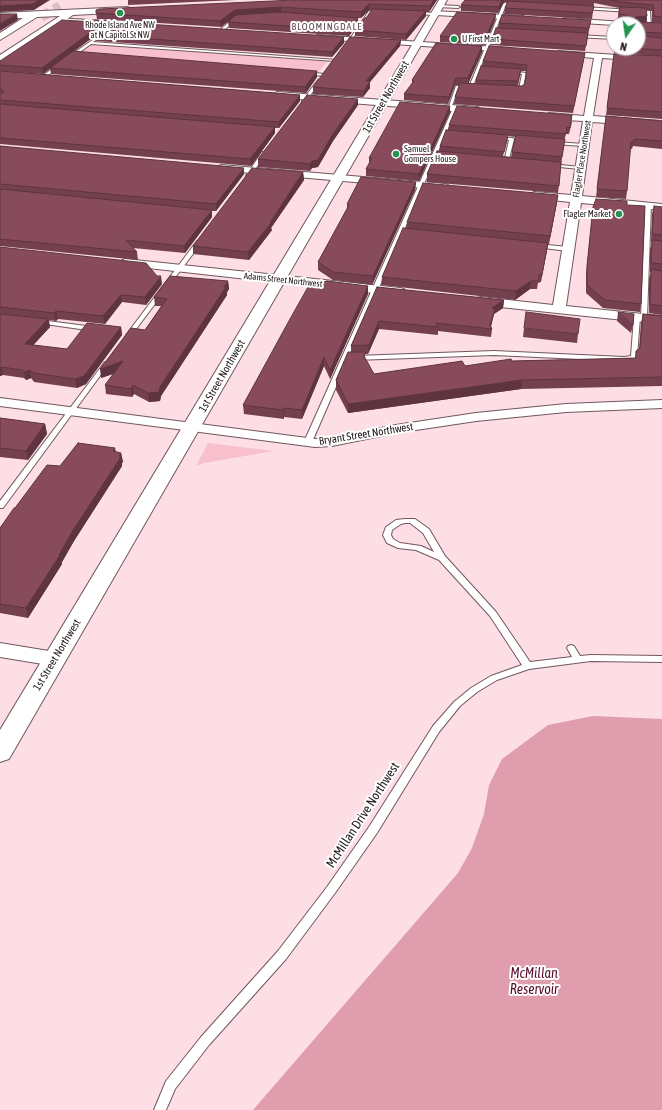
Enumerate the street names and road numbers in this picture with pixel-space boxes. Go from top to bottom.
street label: 1st Street Northwest [360,59,412,135]
street label: Flagler Place Northwest [571,120,593,198]
street label: Adams Street Northwest [243,271,323,289]
street label: 1st Street Northwest [196,338,248,414]
street label: Bryant Street Northwest [318,420,414,448]
street label: 1st Street Northwest [30,617,84,693]
street label: McMillan Drive Northwest [323,759,403,871]

